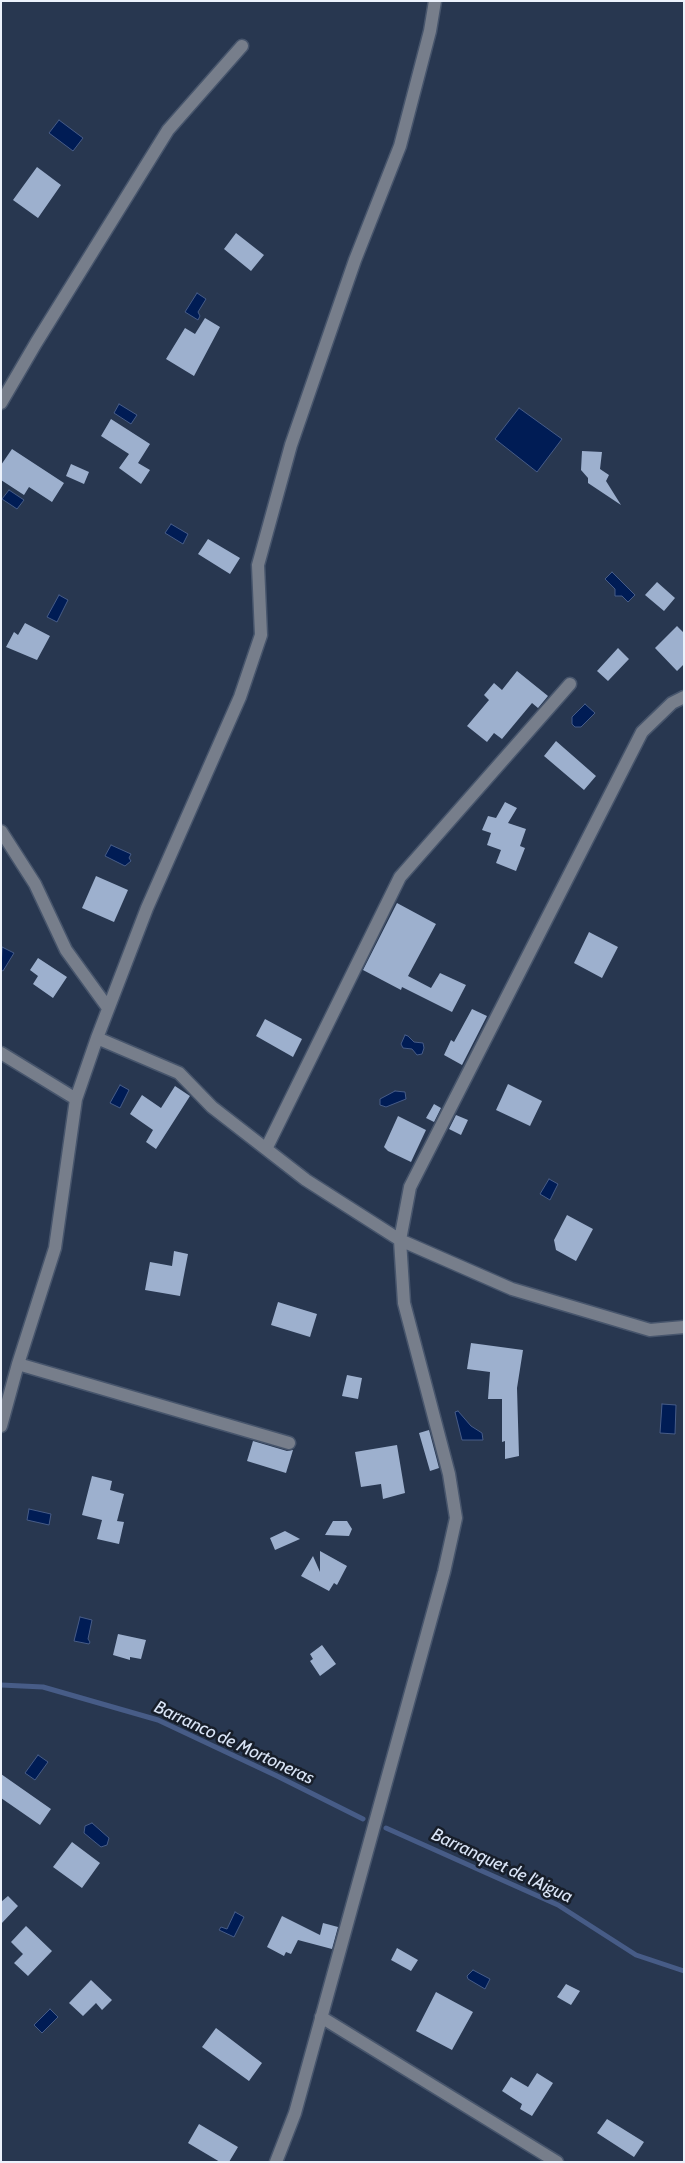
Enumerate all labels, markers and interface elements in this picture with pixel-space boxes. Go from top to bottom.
water label: Barranco de Mortoneras [151,1696,317,1790]
water label: Barranquet de l'Aigua [428,1824,576,1908]

